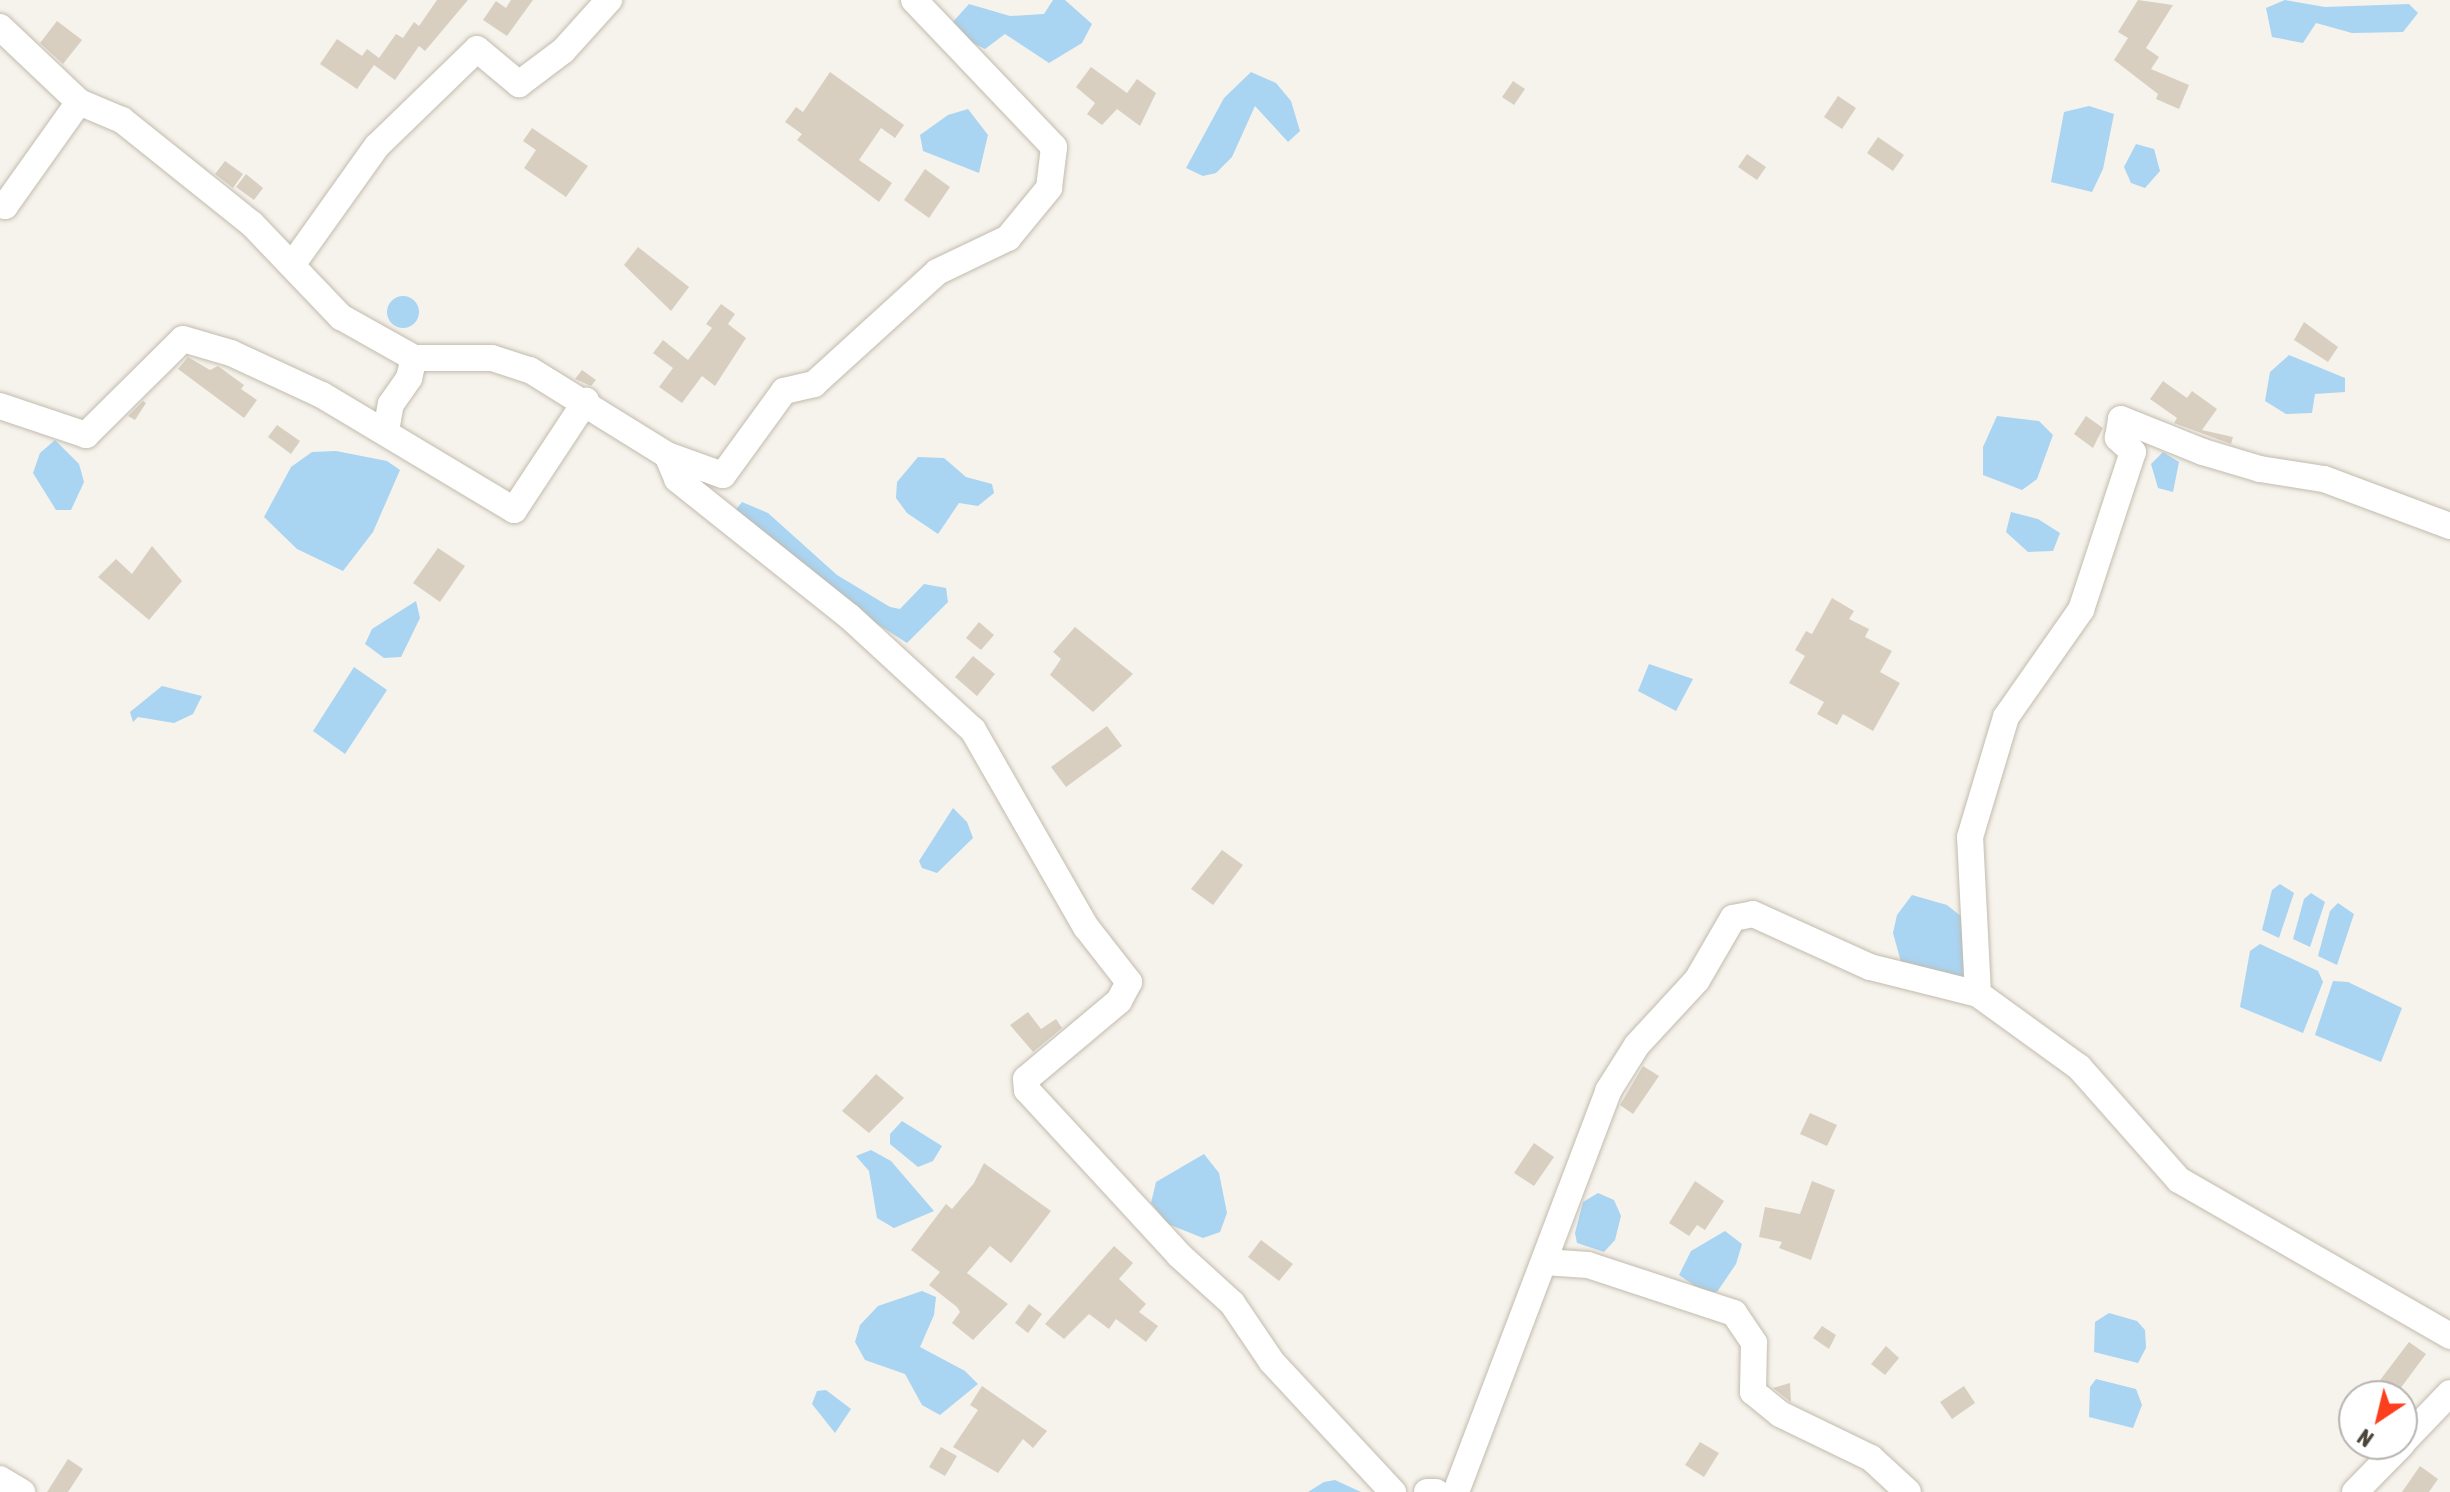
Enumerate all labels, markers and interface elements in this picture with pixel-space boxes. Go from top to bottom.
north arrow [2338,1380,2418,1460]
text: N [2353,1424,2378,1452]

